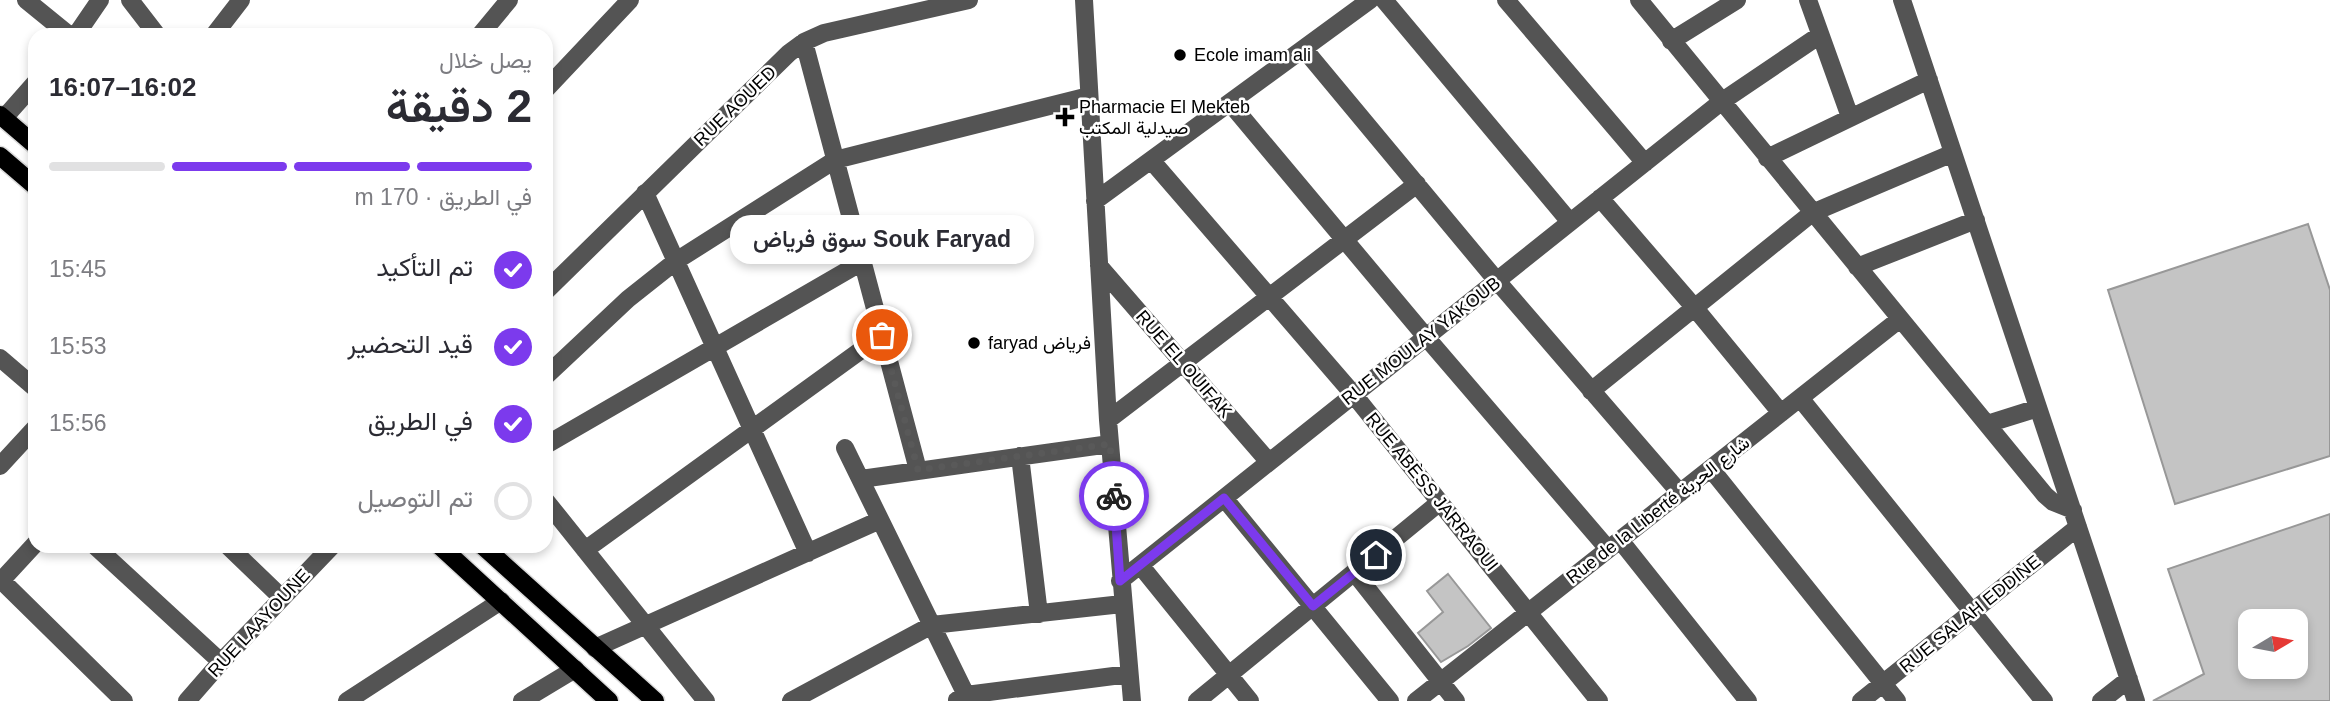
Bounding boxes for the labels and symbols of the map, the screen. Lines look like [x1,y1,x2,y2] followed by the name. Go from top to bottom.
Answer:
[1194,45,1311,65] place label: Ecole imam ali
[1172,47,1188,63] marker: Ecole imam ali
[690,62,780,150] street label: RUE AOUED
[1079,97,1250,138] place label: Pharmacie El Mekteb صيدلية المكتب
[1057,109,1073,125] marker: Pharmacie El Mekteb صيدلية المكتب
[730,216,1034,265] callout: Souk Faryad سوق فرياض
[1338,273,1504,409] street label: RUE MOULAY YAKOUB
[852,305,912,365] pin
[1132,306,1236,422] street label: RUE EL OUIFAK
[988,333,1091,354] place label: faryad فرياض
[966,335,982,351] marker: faryad فرياض
[1362,409,1502,575] street label: RUE ABÈSS JARRAOUI
[1562,432,1755,589] street label: Rue de la Liberté شارع الحرية
[1079,461,1149,531] courier
[1346,525,1406,585] pin
[1896,551,2044,677] street label: RUE SALAH EDDINE
[204,565,314,681] street label: RUE LAAYOUNE
[2238,609,2308,679] north arrow

